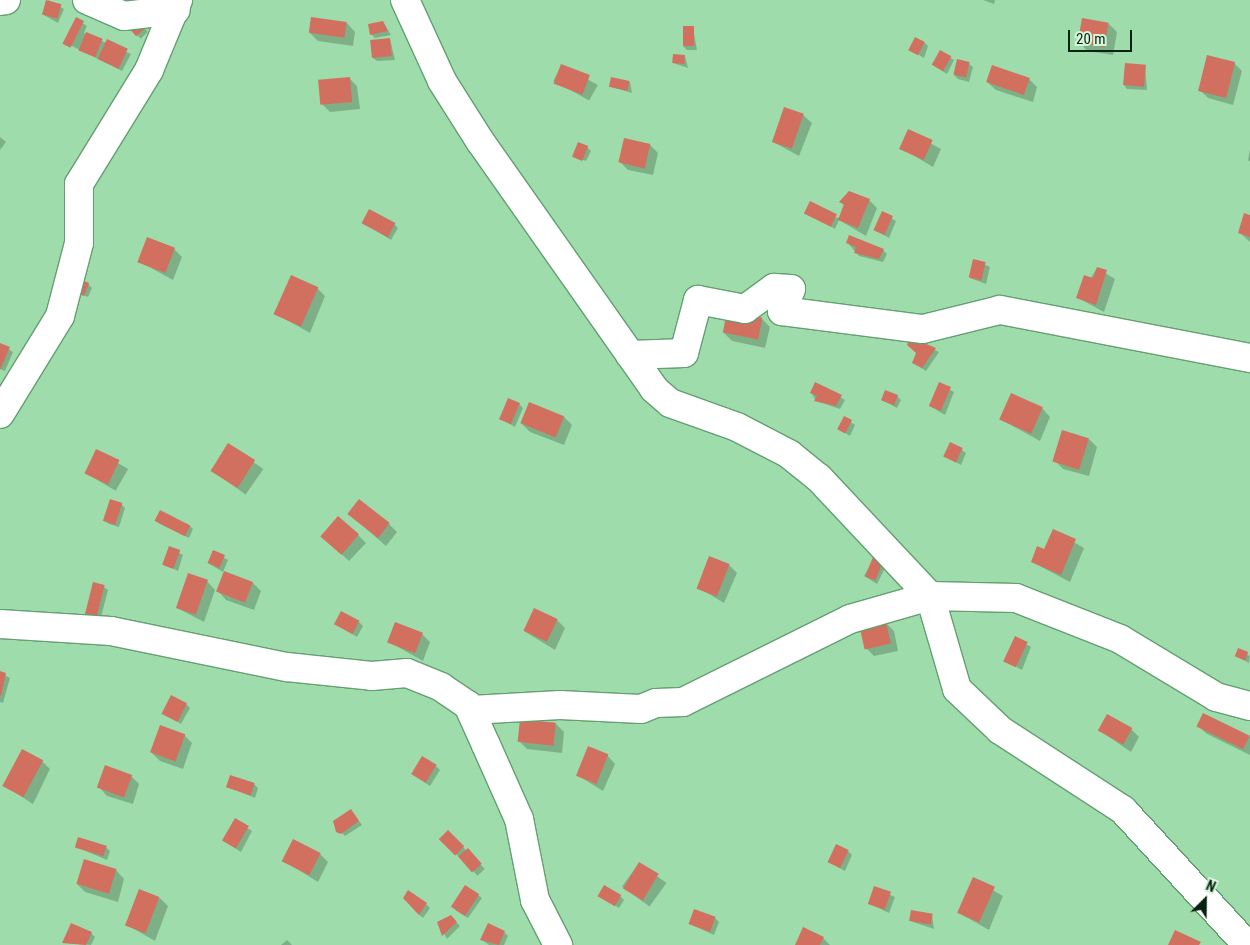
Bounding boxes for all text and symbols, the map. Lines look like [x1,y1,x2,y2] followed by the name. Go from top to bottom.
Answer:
[1070,20,1134,52] scale bar
[1076,30,1106,48] text: 20 m
[1180,875,1230,925] north arrow
[1204,877,1218,895] text: N

